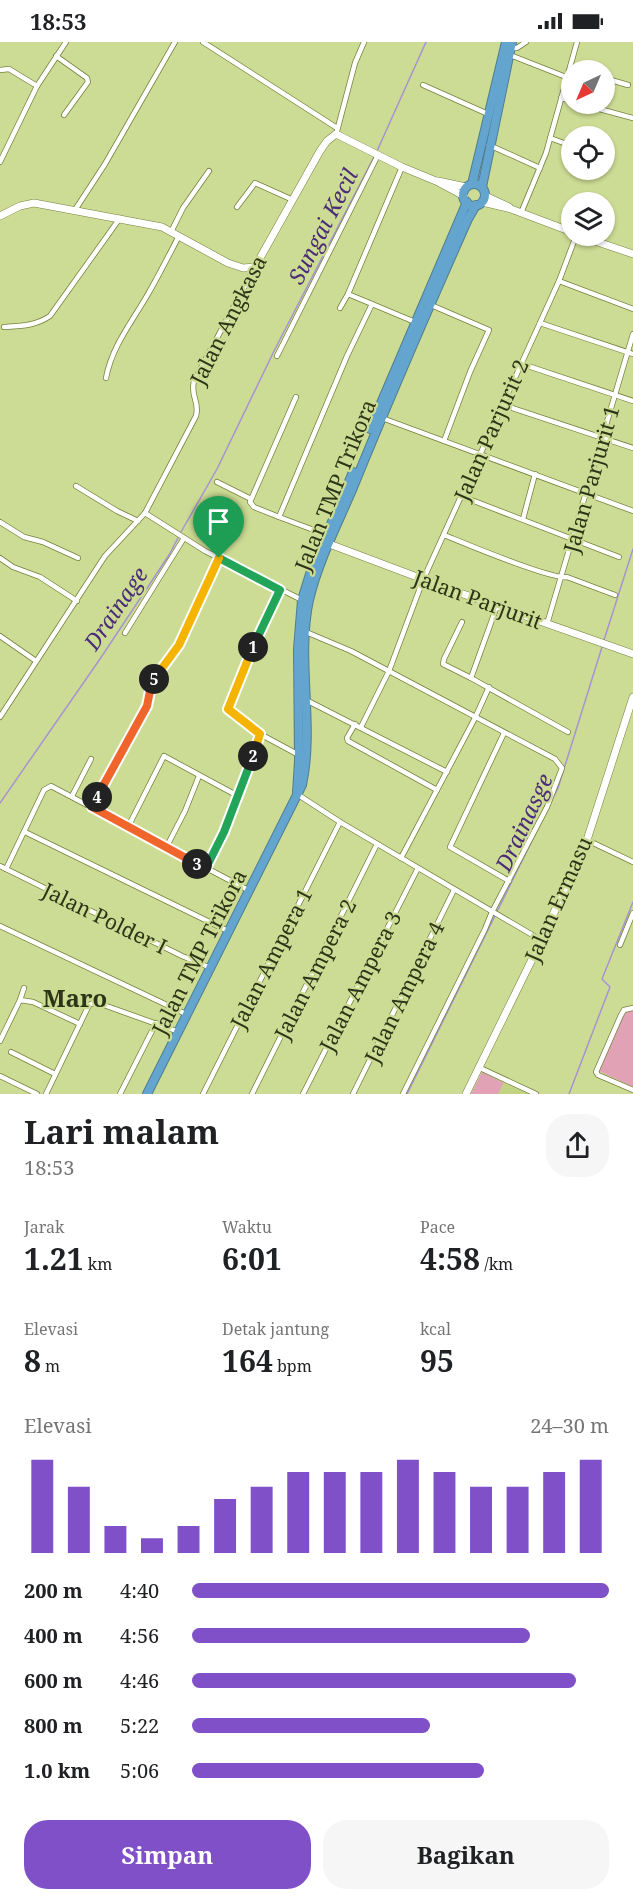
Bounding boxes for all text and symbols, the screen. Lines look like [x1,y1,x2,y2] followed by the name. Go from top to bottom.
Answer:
[30,6,86,36] text: 18:53
[561,60,615,114] north arrow
[561,60,615,246] map controls
[561,126,615,180] button: locate
[280,163,364,289] water label: Sungai Kecil
[561,192,615,246] button: layers
[183,251,273,390] street label: Jalan Angkasa
[447,355,535,506] street label: Jalan Parjurit 2
[288,395,382,576] street label: Jalan TMP Trikora
[556,402,625,557] street label: Jalan Parjurit 1
[193,496,244,558] pin
[202,505,235,538] icon: arrive
[76,560,154,656] water label: Drainage
[409,562,546,635] street label: Jalan Parjurit
[238,632,268,662] pin: 1
[248,636,258,658] text: 1
[139,664,169,694] pin: 5
[149,668,159,690] text: 5
[238,741,268,771] pin: 2
[248,745,258,767] text: 2
[487,768,559,877] water label: Drainasge
[82,782,112,812] pin: 4
[92,786,102,808] text: 4
[518,832,598,967] street label: Jalan Ermasu
[182,849,212,879] pin: 3
[192,853,202,875] text: 3
[145,864,253,1040] street label: Jalan TMP Trikora
[37,875,172,960] street label: Jalan Polder I
[223,883,318,1034] street label: Jalan Ampera 1
[267,894,362,1045] street label: Jalan Ampera 2
[312,906,407,1057] street label: Jalan Ampera 3
[357,916,450,1068] street label: Jalan Ampera 4
[43,981,107,1014] district label: Maro
[24,1109,219,1154] text: Lari malam
[546,1114,609,1177] button: share
[24,1154,74,1181] text: 18:53
[24,1216,64,1238] text: Jarak
[222,1216,272,1238] text: Waktu
[420,1216,455,1238] text: Pace
[24,1238,84,1279] text: 1.21
[222,1238,282,1279] text: 6:01
[420,1238,480,1279] text: 4:58
[84,1253,112,1275] text: km
[480,1253,513,1275] text: /km
[24,1318,78,1340] text: Elevasi
[222,1318,329,1340] text: Detak jantung
[420,1318,451,1340] text: kcal
[24,1340,41,1381] text: 8
[222,1340,273,1381] text: 164
[420,1340,454,1381] text: 95
[41,1355,60,1377] text: m
[273,1355,312,1377] text: bpm
[24,1412,92,1439] text: Elevasi
[530,1412,609,1439] text: 24–30 m
[24,1577,83,1604] text: 200 m
[120,1577,159,1604] text: 4:40
[24,1622,83,1649] text: 400 m
[120,1622,159,1649] text: 4:56
[24,1667,83,1694] text: 600 m
[120,1667,159,1694] text: 4:46
[24,1712,83,1739] text: 800 m
[120,1712,159,1739] text: 5:22
[24,1757,90,1784] text: 1.0 km
[120,1757,159,1784] text: 5:06
[24,1820,311,1889] button: Simpan
[323,1820,609,1889] button: Bagikan

